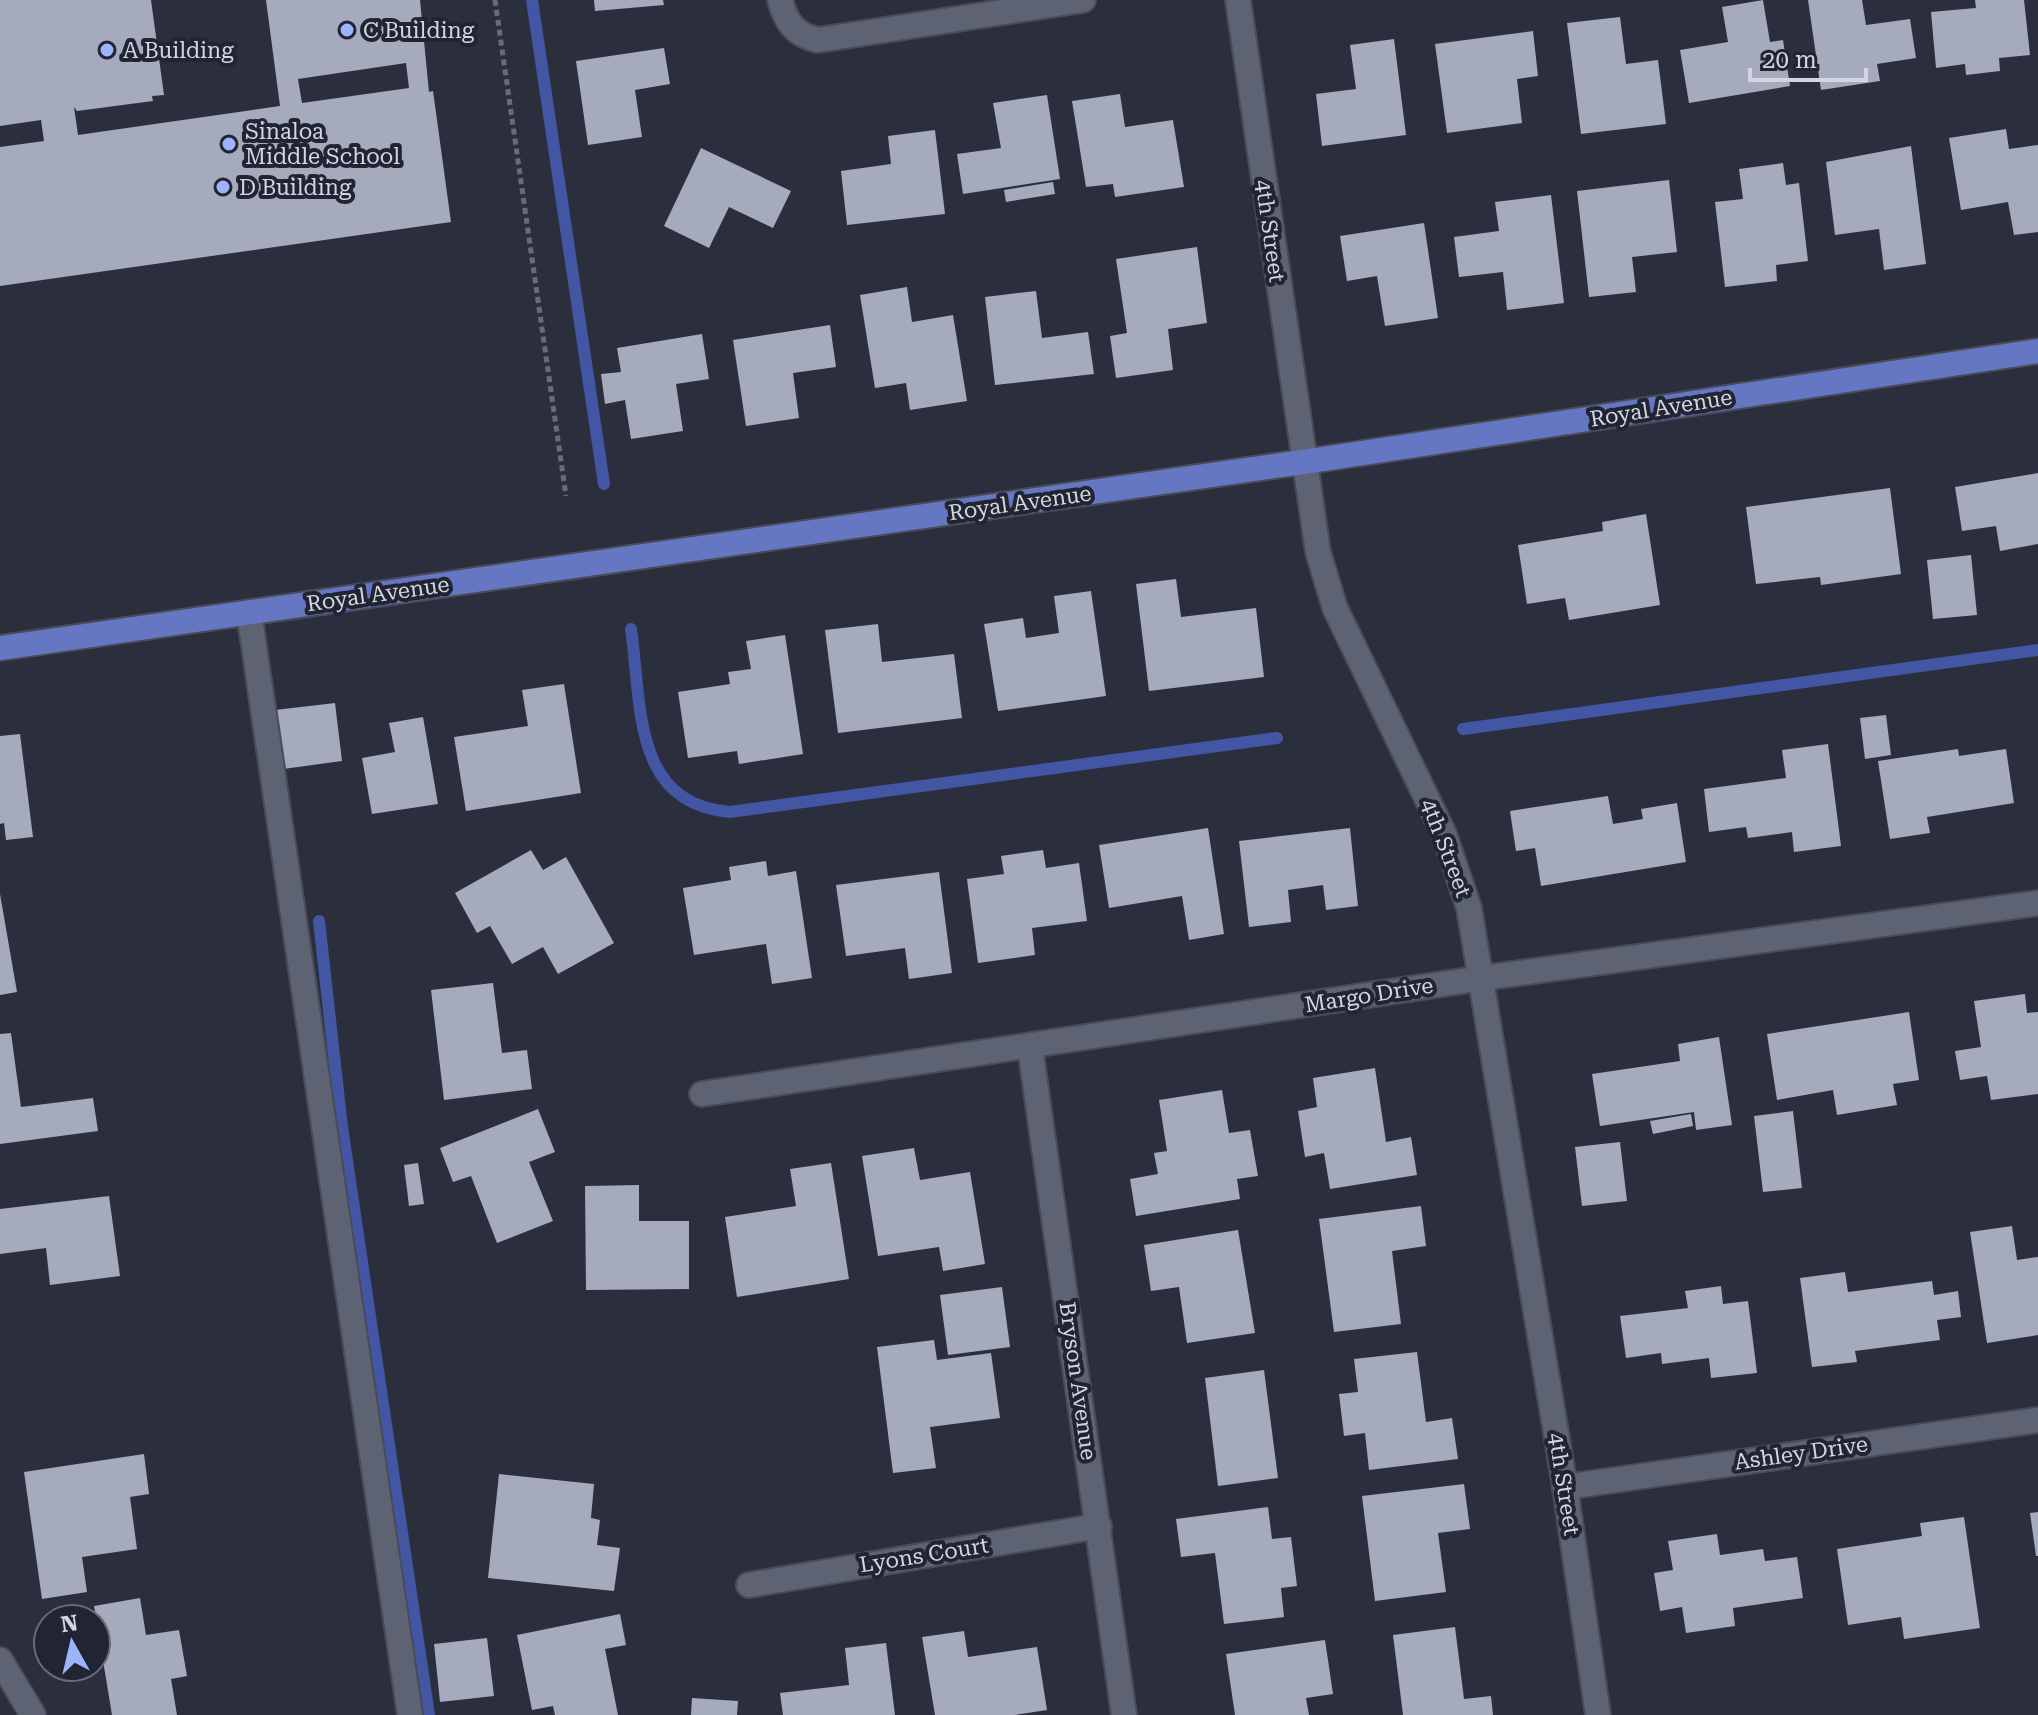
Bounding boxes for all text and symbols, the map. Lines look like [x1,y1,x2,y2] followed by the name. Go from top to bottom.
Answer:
[363,18,475,43] place label: C Building
[338,21,356,39] marker: C Building
[1750,32,1866,82] scale bar
[123,38,234,63] place label: A Building
[98,41,116,59] marker: A Building
[1762,46,1817,74] text: 20 m
[245,119,400,169] place label: Sinaloa Middle School
[220,135,238,153] marker: Sinaloa Middle School
[239,175,352,200] place label: D Building
[214,178,232,196] marker: D Building
[1250,178,1290,284] street label: 4th Street
[1588,384,1734,432] street label: Royal Avenue
[947,481,1093,525] street label: Royal Avenue
[305,572,451,616] street label: Royal Avenue
[1416,795,1476,901] street label: 4th Street
[1303,972,1435,1018] street label: Margo Drive
[1055,1300,1101,1462] street label: Bryson Avenue
[1544,1431,1584,1537] street label: 4th Street
[1733,1431,1869,1475] street label: Ashley Drive
[858,1532,990,1578] street label: Lyons Court
[32,1603,112,1683] north arrow
[59,1610,79,1637] text: N

